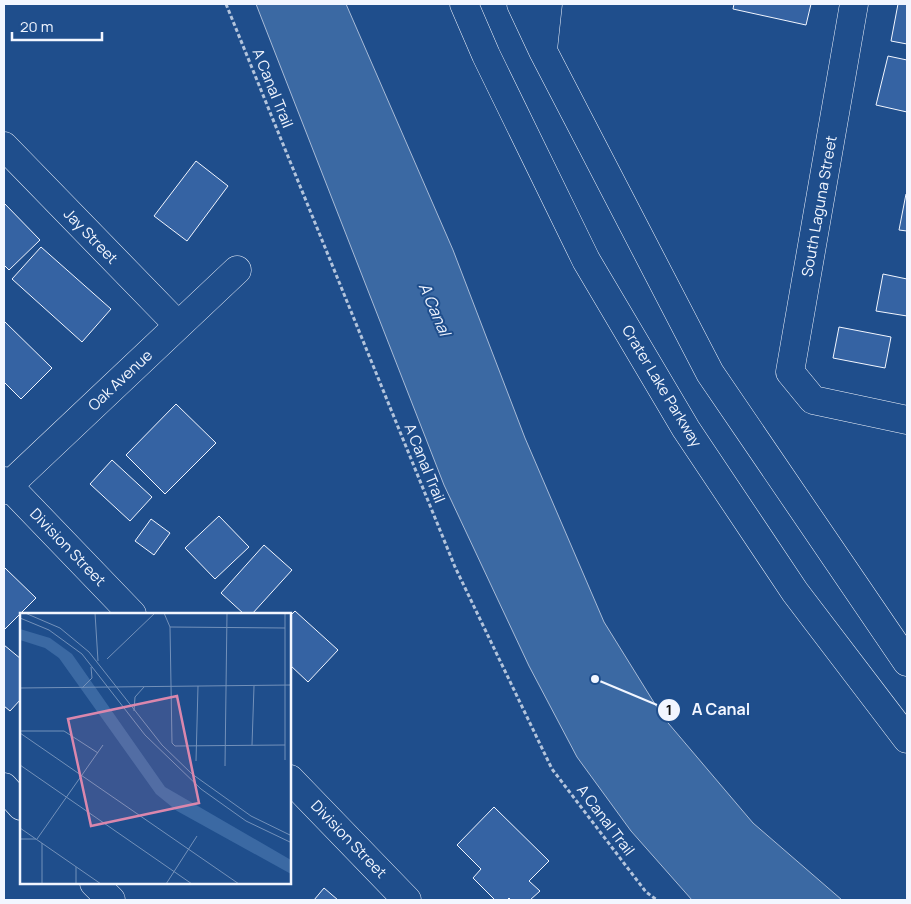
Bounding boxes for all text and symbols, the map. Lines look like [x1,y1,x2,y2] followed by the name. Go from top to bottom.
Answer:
[12,10,102,42] scale bar
[20,16,53,37] text: 20 m
[248,45,298,131] street label: A Canal Trail
[796,134,842,278] street label: South Laguna Street
[59,204,123,268] street label: Jay Street
[414,279,457,341] water label: A Canal
[617,321,707,451] street label: Crater Lake Parkway
[83,345,157,415] street label: Oak Avenue
[400,420,450,506] street label: A Canal Trail
[25,503,111,591] street label: Division Street
[20,613,291,884] inset map
[657,694,760,725] callout: A Canal
[692,698,750,720] text: A Canal
[666,699,672,720] text: 1
[572,780,640,860] street label: A Canal Trail
[306,795,392,883] street label: Division Street

